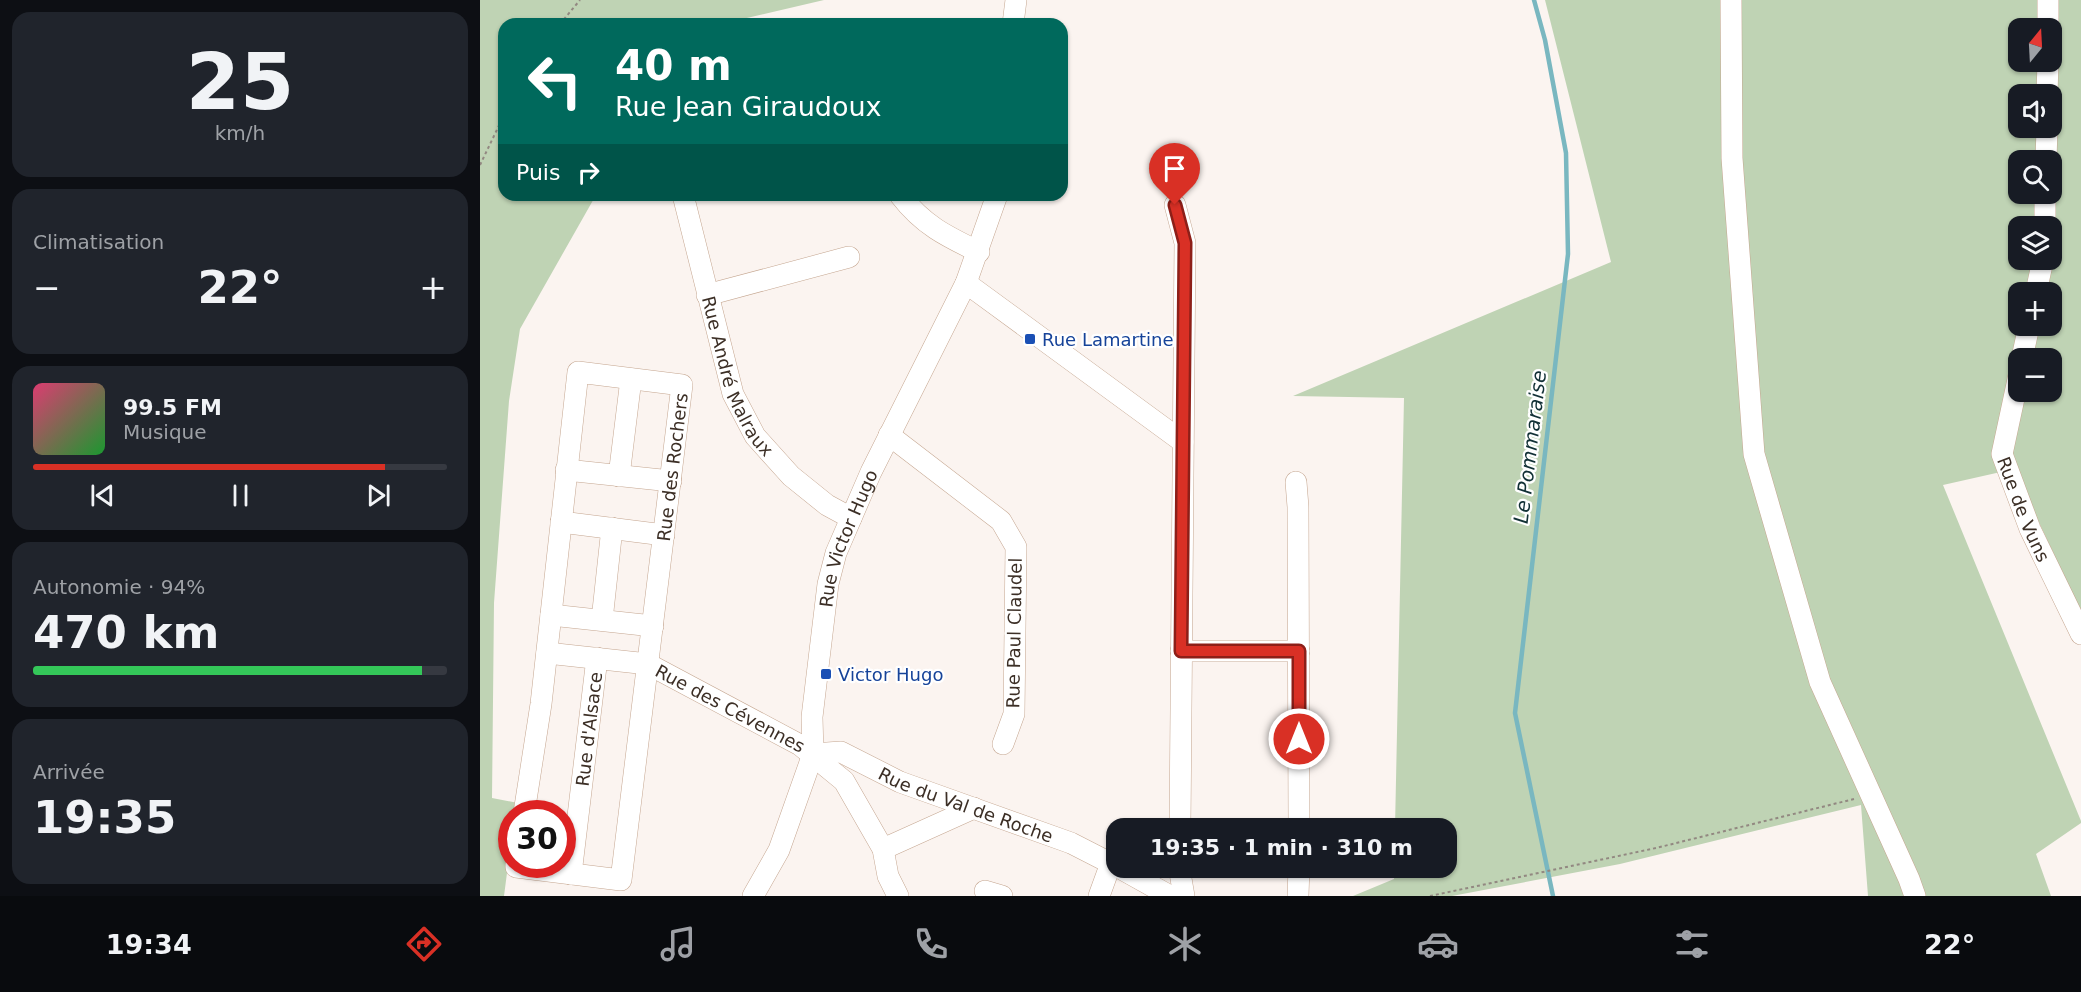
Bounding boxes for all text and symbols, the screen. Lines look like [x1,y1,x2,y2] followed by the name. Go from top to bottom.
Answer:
[2008,18,2062,72] north arrow
[2008,18,2062,402] map controls
[186,37,294,127] text: 25
[615,41,732,90] text: 40 m
[516,42,594,120] icon: left
[2008,84,2062,138] button: sound
[615,91,882,122] text: Rue Jean Giraudoux
[215,121,265,145] text: km/h
[1149,143,1200,205] pin
[2008,150,2062,204] button: search
[1158,152,1191,185] icon: arrive
[572,156,605,189] icon: right
[516,160,560,185] text: Puis
[2008,216,2062,270] button: layers
[33,230,164,254] text: Climatisation
[197,261,283,314] text: 22°
[33,268,61,307] text: −
[419,268,447,307] text: +
[2008,282,2062,336] button: +
[698,294,778,460] street label: Rue André Malraux
[1042,329,1173,350] place label: Rue Lamartine
[1023,332,1037,346] marker: Rue Lamartine
[2008,348,2062,402] button: −
[1509,369,1551,525] water label: Le Pommaraise
[652,391,691,542] street label: Rue des Rochers
[123,395,222,420] text: 99.5 FM
[123,420,207,444] text: Musique
[1993,454,2055,565] street label: Rue de Vuns
[815,466,881,608] street label: Rue Victor Hugo
[86,479,119,512] icon: previous
[224,479,257,512] icon: pause
[362,479,395,512] icon: next
[1002,558,1026,708] street label: Rue Paul Claudel
[33,575,205,599] text: Autonomie · 94%
[33,606,219,659] text: 470 km
[652,660,809,756] street label: Rue des Cévennes
[838,664,943,685] place label: Victor Hugo
[819,667,833,681] marker: Victor Hugo
[571,671,606,787] street label: Rue d'Alsace
[1267,707,1331,771] position arrow
[33,760,105,784] text: Arrivée
[875,762,1056,846] street label: Rue du Val de Roche
[33,791,176,844] text: 19:35
[498,800,576,878] speed limit sign: 30
[1150,835,1413,860] text: 19:35 · 1 min · 310 m
[403,923,445,965] icon: directions
[657,923,699,965] icon: music
[910,923,952,965] icon: phone
[1164,923,1206,965] icon: climate
[1417,923,1459,965] icon: car
[1671,923,1713,965] icon: filters
[106,929,192,960] text: 19:34
[1924,929,1975,960] text: 22°

